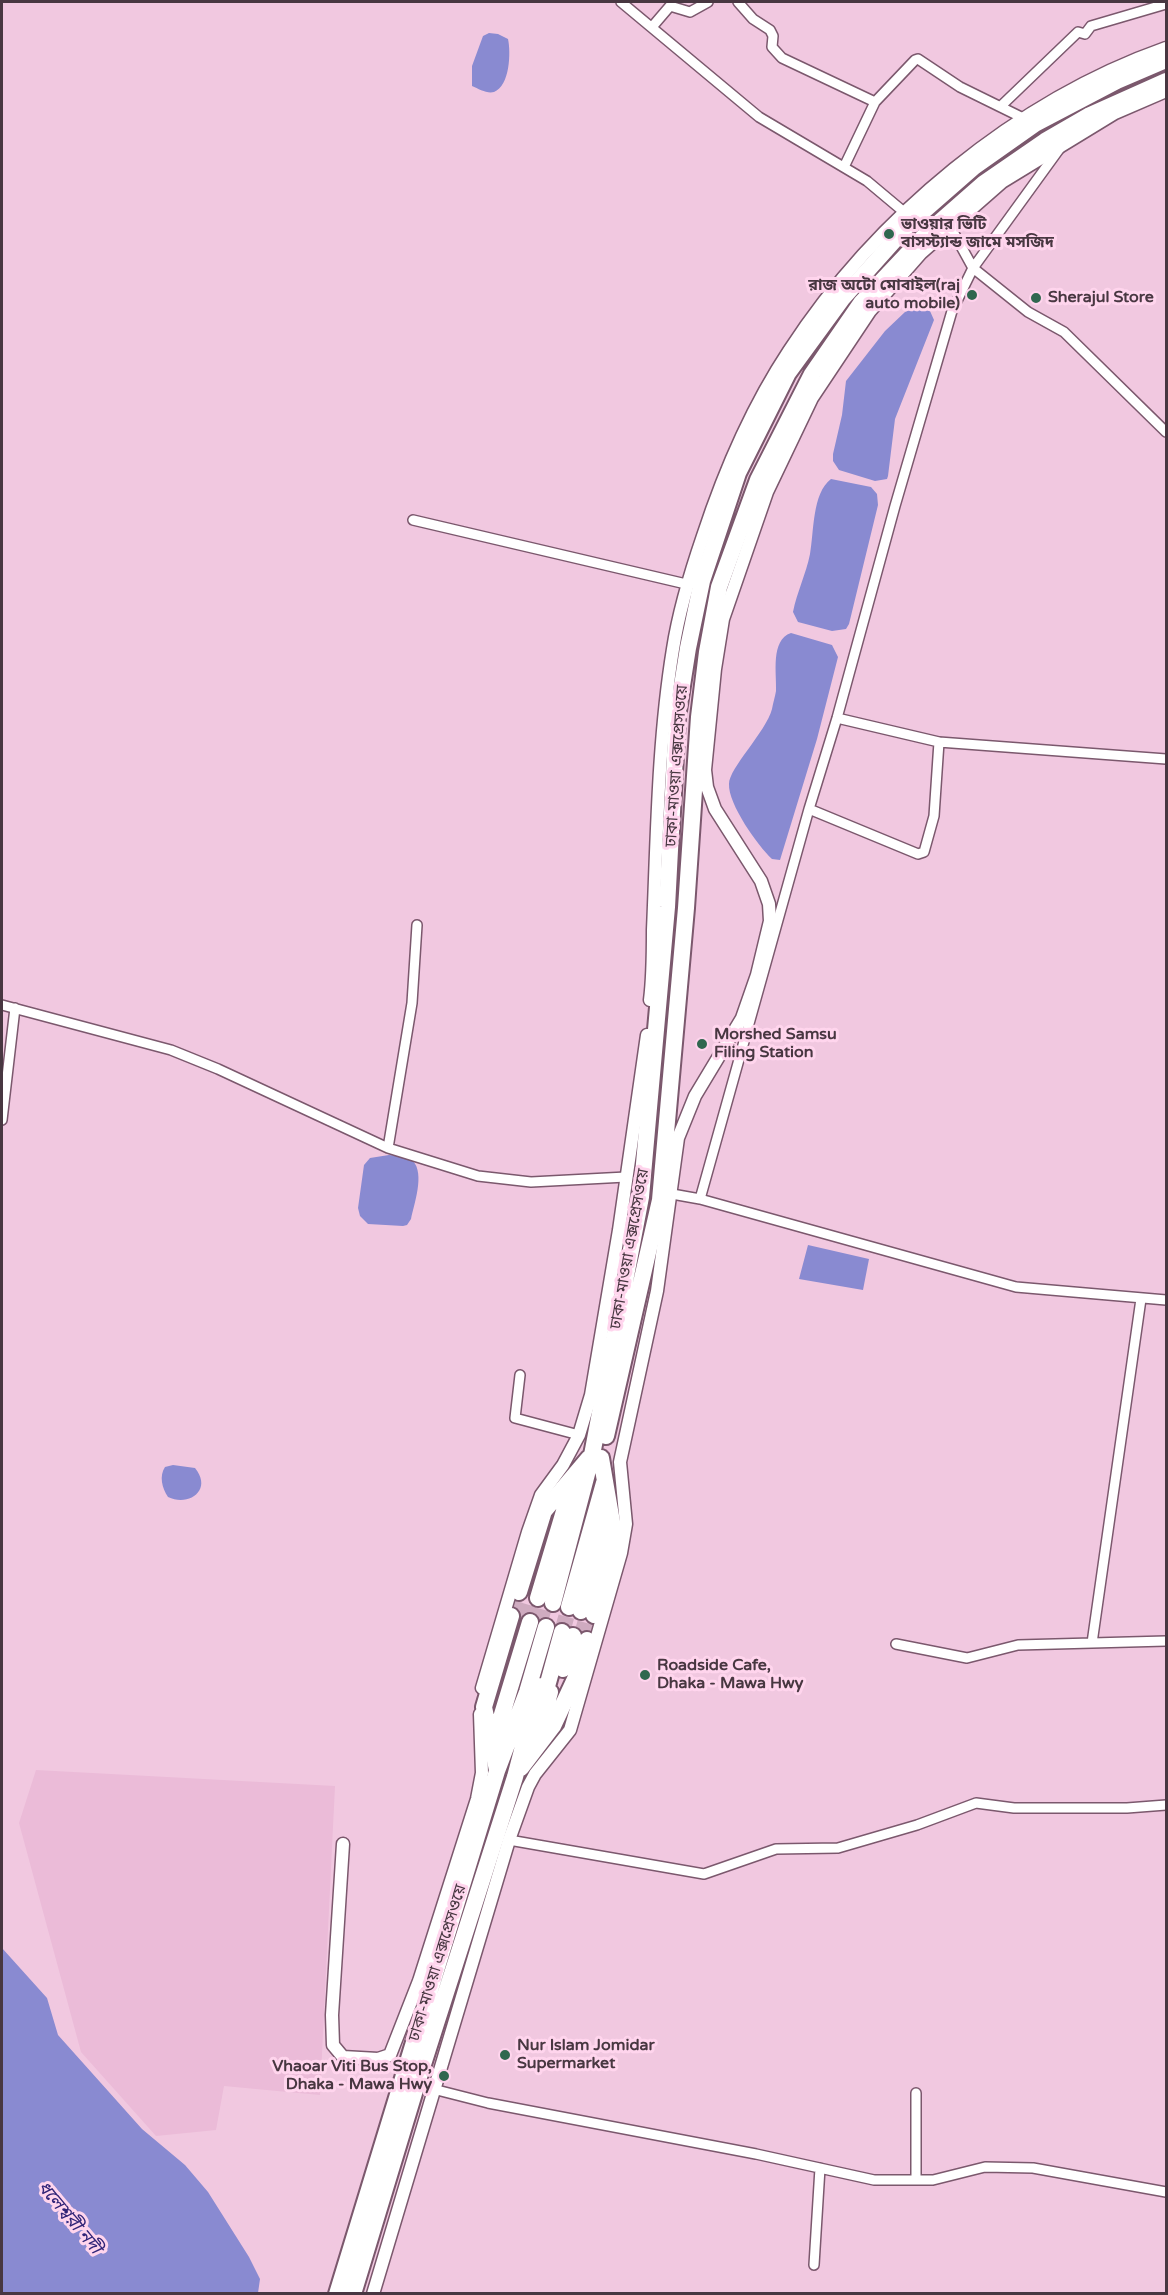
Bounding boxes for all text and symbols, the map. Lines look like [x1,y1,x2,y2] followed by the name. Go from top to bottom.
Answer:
[901,215,1054,253] place label: ভাওয়ার ভিটি বাসস্ট্যান্ড জামে মসজিদ
[882,227,896,241] marker: ভাওয়ার ভিটি বাসস্ট্যান্ড জামে মসজিদ
[808,276,960,314] place label: রাজ অটো মোবাইল(raj auto mobile)
[965,288,979,302] marker: রাজ অটো মোবাইল(raj auto mobile)
[1048,288,1154,308] place label: Sherajul Store
[1029,291,1043,305] marker: Sherajul Store
[662,684,692,848] street label: ঢাকা-মাওয়া এক্সপ্রেসওয়ে
[714,1025,837,1063] place label: Morshed Samsu Filing Station
[695,1037,709,1051] marker: Morshed Samsu Filing Station
[606,1167,654,1331] street label: ঢাকা-মাওয়া এক্সপ্রেসওয়ে
[657,1656,803,1694] place label: Roadside Cafe, Dhaka - Mawa Hwy
[638,1668,652,1682] marker: Roadside Cafe, Dhaka - Mawa Hwy
[405,1882,471,2044] street label: ঢাকা-মাওয়া এক্সপ্রেসওয়ে
[517,2036,655,2074] place label: Nur Islam Jomidar Supermarket
[498,2048,512,2062] marker: Nur Islam Jomidar Supermarket
[272,2057,432,2095] place label: Vhaoar Viti Bus Stop, Dhaka - Mawa Hwy
[437,2069,451,2083] marker: Vhaoar Viti Bus Stop, Dhaka - Mawa Hwy
[32,2177,106,2259] water label: ধলেশ্বরী নদী

